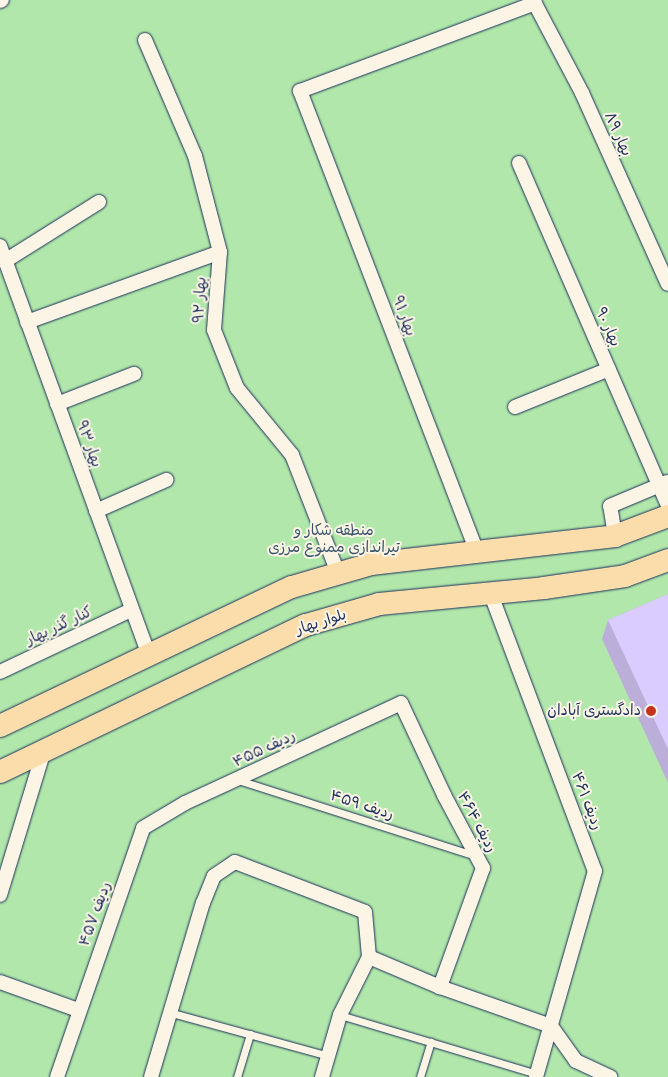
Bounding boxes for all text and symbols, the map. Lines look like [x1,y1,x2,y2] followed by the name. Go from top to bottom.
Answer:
[600,109,636,159] street label: بهار ۸۹
[190,276,210,324] street label: بهار ۹۲
[388,293,420,339] street label: بهار ۹۱
[591,305,625,349] street label: بهار ۹۰
[72,418,106,470] street label: بهار ۹۳
[268,521,400,556] park label: منطقه شکار و تیراندازی ممنوع مرزی
[23,603,95,649] street label: کنار گذر بهار
[293,605,349,639] street label: بلوار بهار
[547,702,641,720] place label: دادگستری آبادان
[645,705,657,717] marker: دادگستری آبادان
[230,727,298,771] street label: ردیف ۴۵۵
[568,769,606,833] street label: ردیف ۴۶۱
[328,786,396,824] street label: ردیف ۴۵۹
[453,788,501,856] street label: ردیف ۴۶۴
[75,879,115,949] street label: ردیف ۴۵۷

